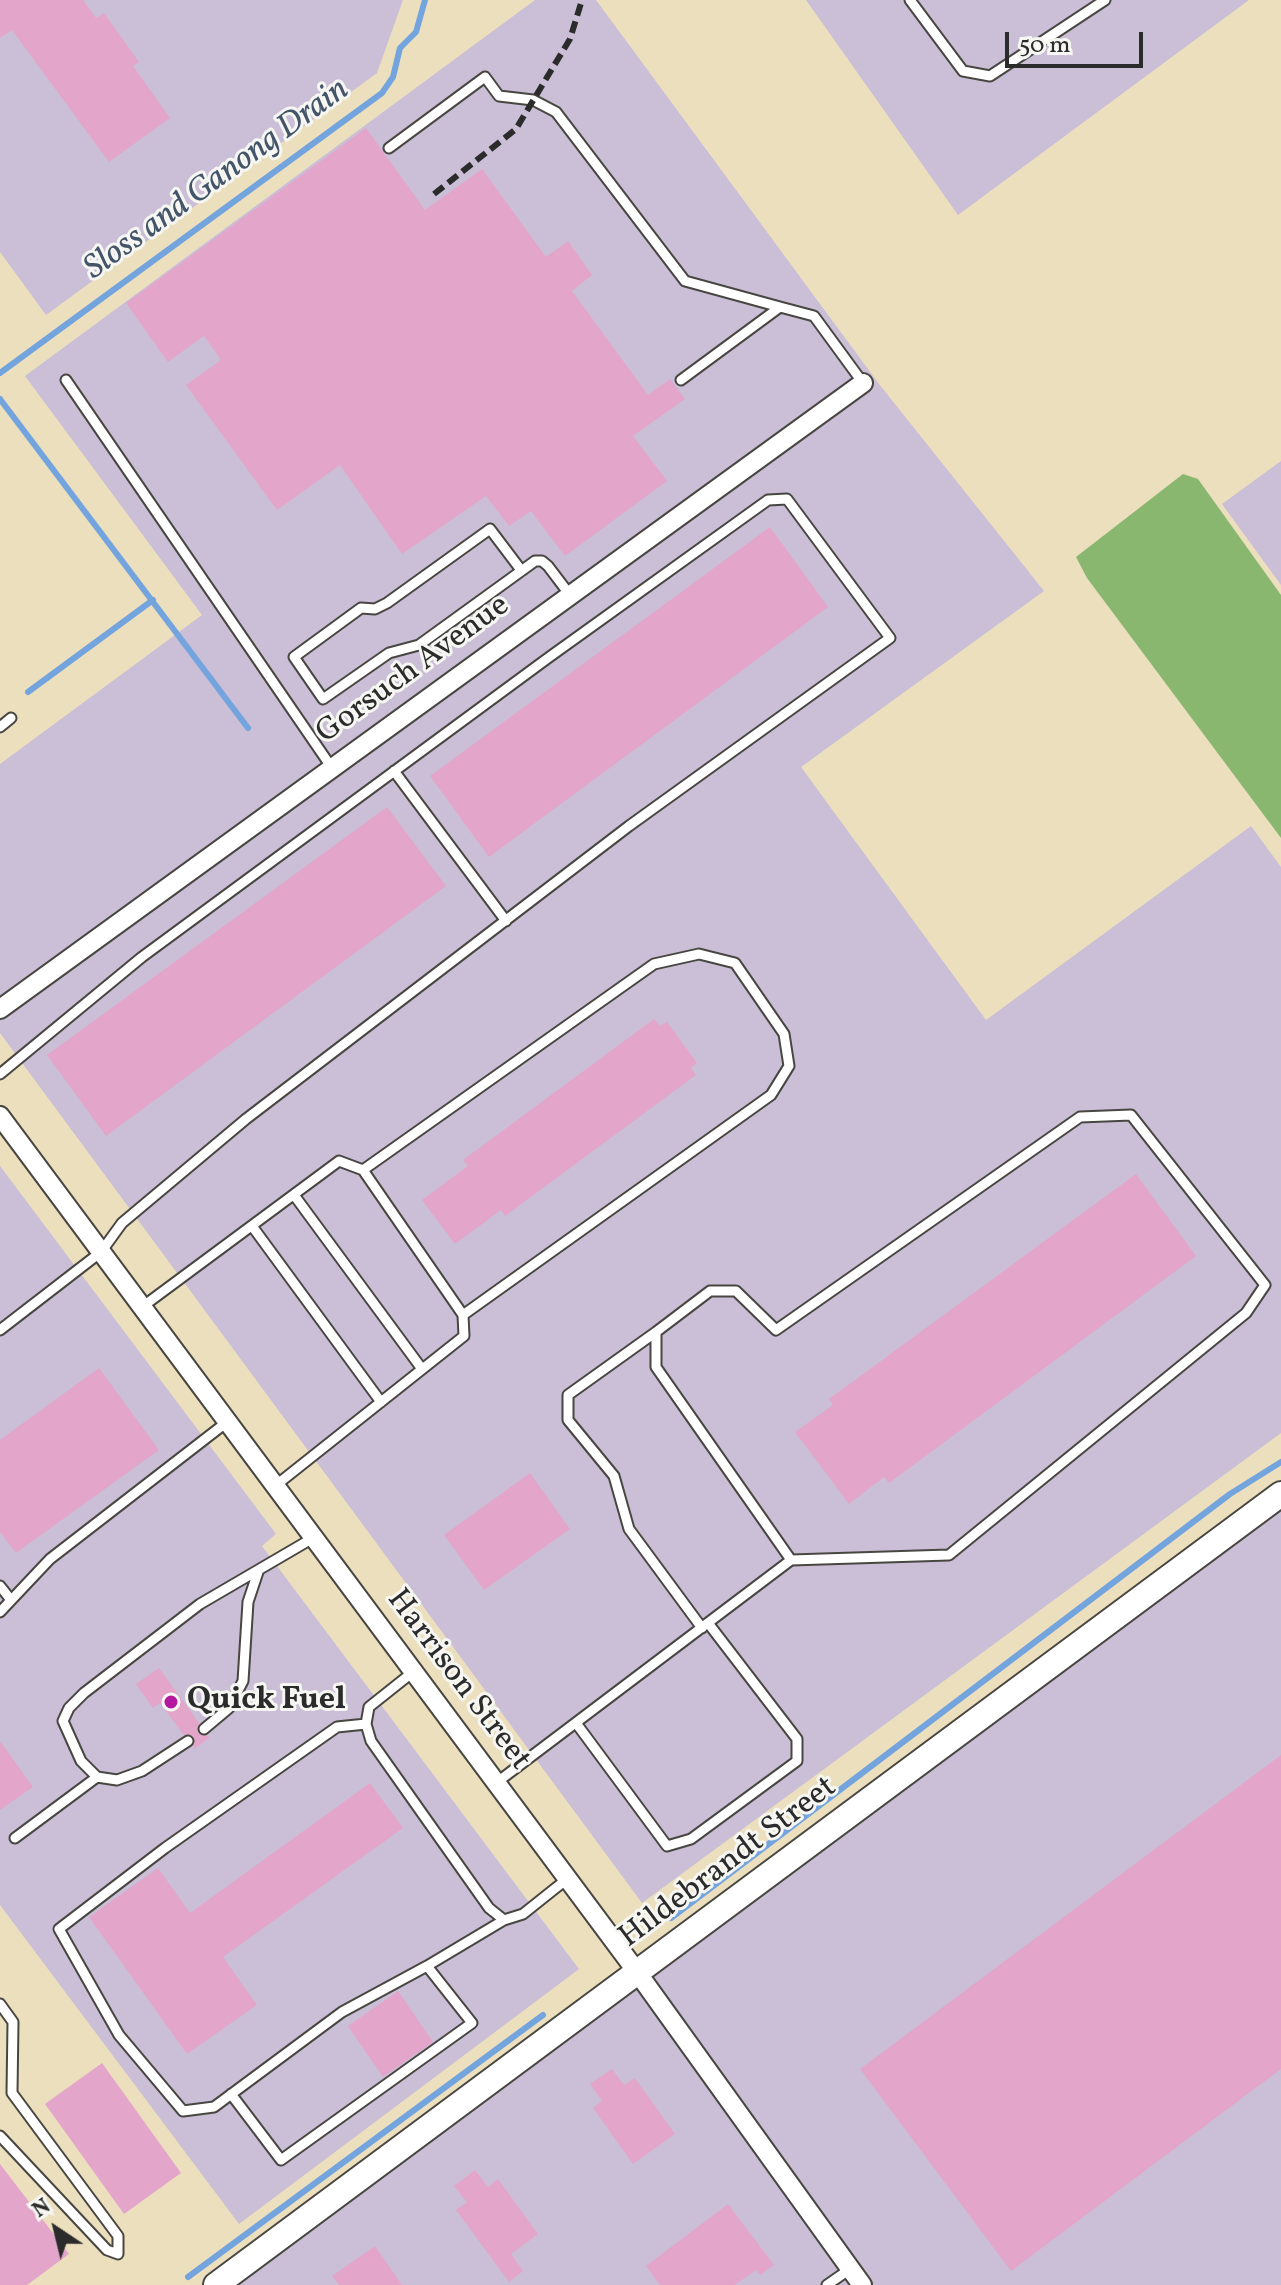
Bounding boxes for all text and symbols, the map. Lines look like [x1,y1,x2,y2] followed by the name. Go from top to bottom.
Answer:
[1009,16,1147,66] scale bar
[1019,29,1071,63] text: 50 m
[78,71,358,291] water label: Sloss and Ganong Drain
[310,588,518,754] street label: Gorsuch Avenue
[376,1583,538,1779] street label: Harrison Street
[187,1683,346,1721] place label: Quick Fuel
[162,1693,180,1711] marker: Quick Fuel
[613,1770,845,1958] street label: Hildebrandt Street
[16,2189,96,2269] north arrow
[27,2192,57,2226] text: N

